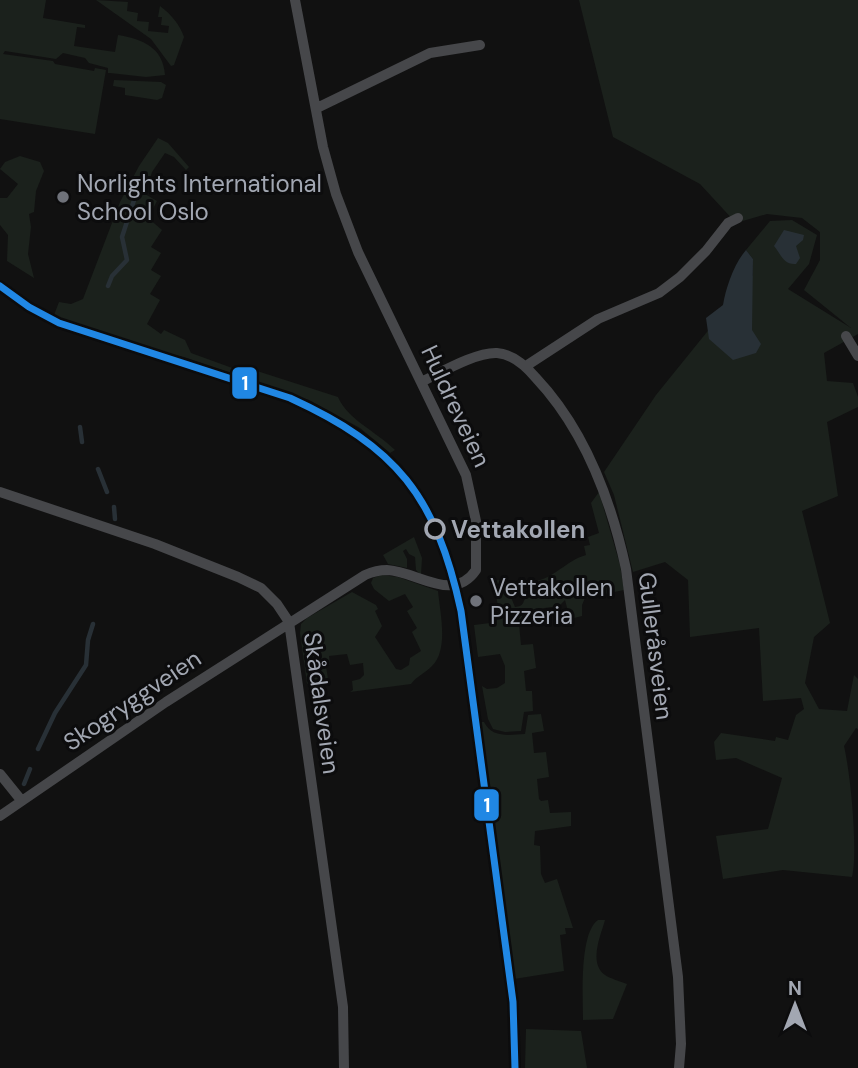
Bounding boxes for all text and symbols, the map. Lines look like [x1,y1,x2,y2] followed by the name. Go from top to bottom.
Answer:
[77,168,322,227] place label: Norlights International School Oslo
[55,189,71,205] marker: Norlights International School Oslo
[414,340,498,472] street label: Huldreveien
[231,366,258,400] line badge: 1
[242,371,248,396] text: 1
[451,514,585,545] place label: Vettakollen
[425,519,445,539] marker: Vettakollen
[632,570,680,722] street label: Gulleråsveien
[490,572,613,631] place label: Vettakollen Pizzeria
[468,593,484,609] marker: Vettakollen Pizzeria
[297,630,347,776] street label: Skådalsveien
[57,643,207,757] street label: Skogryggveien
[473,788,500,822] line badge: 1
[484,793,490,818] text: 1
[760,970,830,1040] north arrow
[788,976,802,1001] text: N

